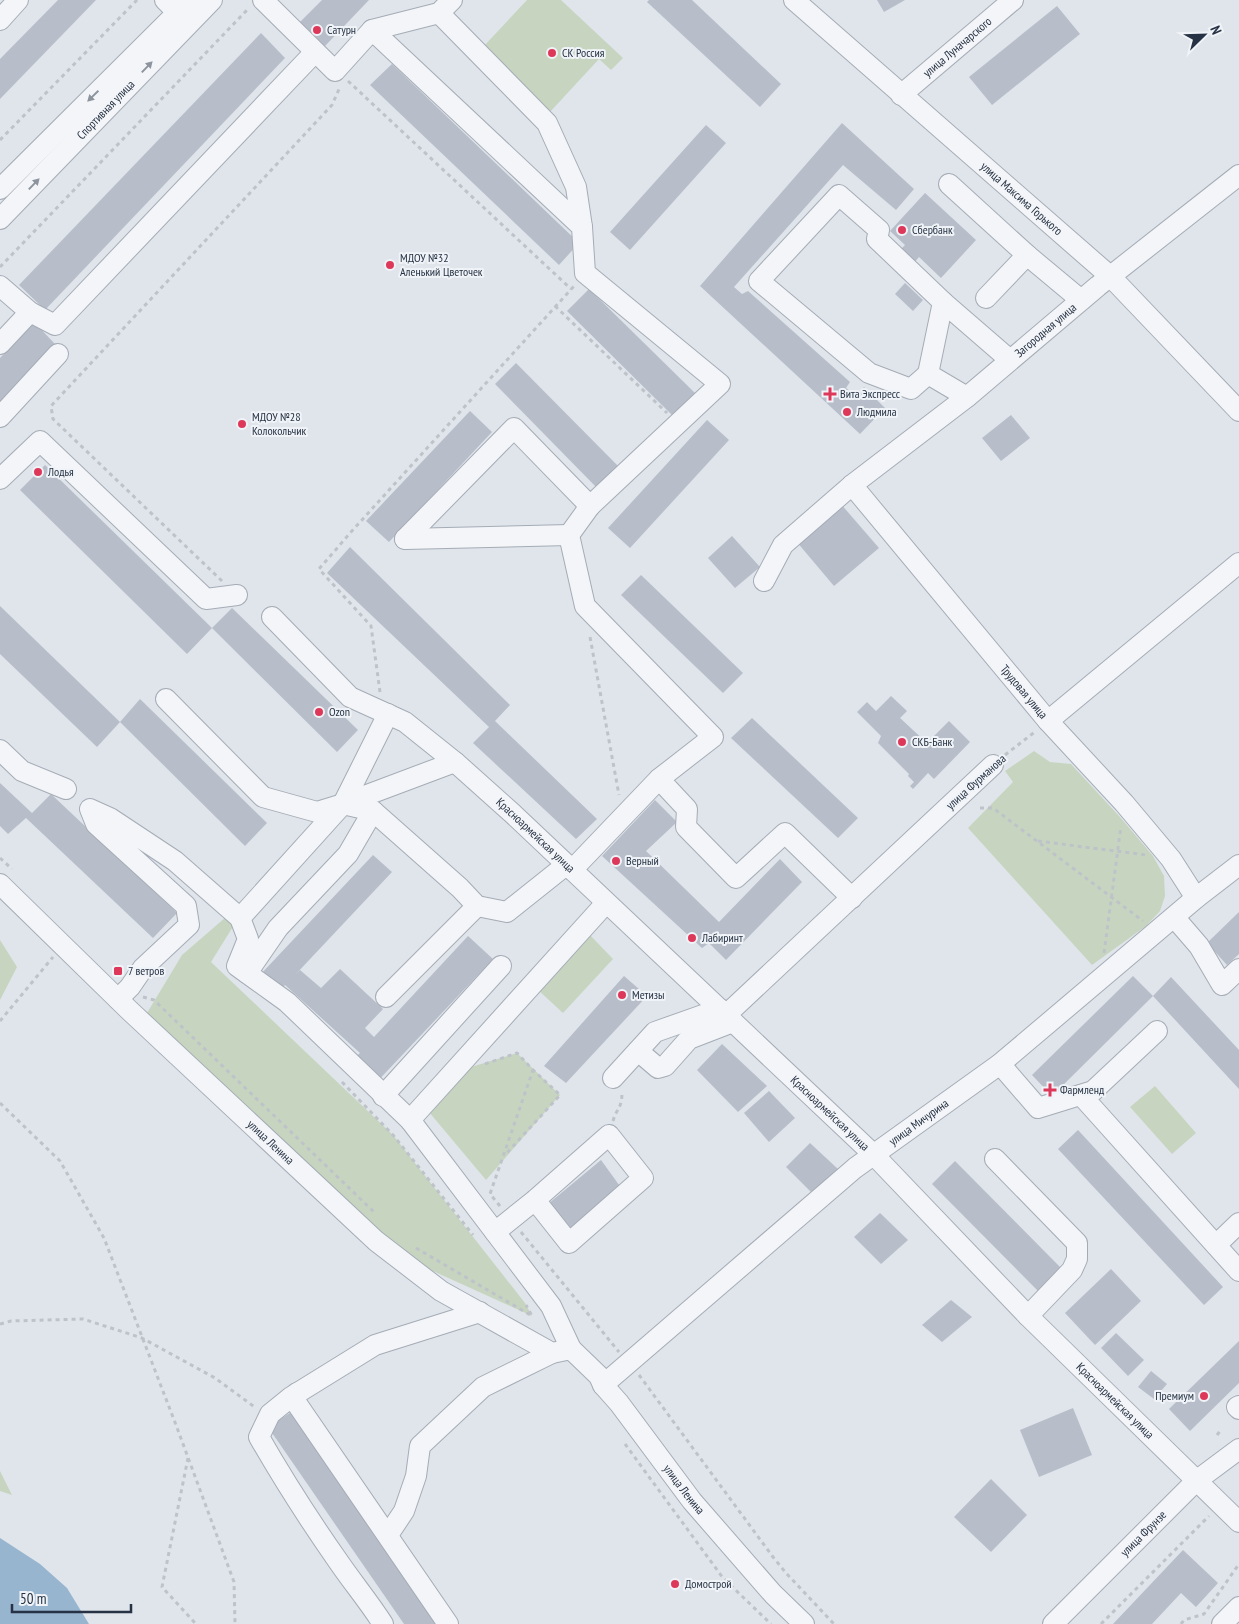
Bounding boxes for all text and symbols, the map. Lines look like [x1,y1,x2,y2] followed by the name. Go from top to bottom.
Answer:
[1179,10,1229,60] north arrow
[920,13,994,80] street label: улица Луначарского
[327,22,356,37] place label: Сатурн
[1206,23,1226,37] text: N
[311,24,323,36] marker: Сатурн
[562,45,605,60] place label: СК Россия
[546,47,558,59] marker: СК Россия
[141,62,153,74] one-way arrow
[73,77,138,142] street label: Спортивная улица
[87,90,99,102] one-way arrow
[978,158,1066,238] street label: улица Максима Горького
[28,179,40,191] one-way arrow
[912,222,953,237] place label: Сбербанк
[896,224,908,236] marker: Сбербанк
[400,250,483,279] place label: МДОУ №32 Аленький Цветочек
[384,259,396,271] marker: МДОУ №32 Аленький Цветочек
[1011,300,1079,360] street label: Загородная улица
[840,386,901,401] place label: Вита Экспресс
[824,388,836,400] marker: Вита Экспресс
[856,404,897,419] place label: Людмила
[841,406,853,418] marker: Людмила
[252,409,306,438] place label: МДОУ №28 Колокольчик
[236,418,248,430] marker: МДОУ №28 Колокольчик
[47,464,74,479] place label: Лодья
[32,466,44,478] marker: Лодья
[997,662,1051,722] street label: Трудовая улица
[329,704,350,719] place label: Ozon
[313,706,325,718] marker: Ozon
[912,734,953,749] place label: СКБ-Банк
[896,736,908,748] marker: СКБ-Банк
[943,751,1009,812] street label: улица Фурманова
[493,794,578,876] street label: Красноармейская улица
[626,853,659,868] place label: Верный
[610,855,622,867] marker: Верный
[701,930,743,945] place label: Лабиринт
[686,932,698,944] marker: Лабиринт
[128,963,164,978] place label: 7 ветров
[112,965,124,977] marker: 7 ветров
[632,987,664,1002] place label: Метизы
[616,989,628,1001] marker: Метизы
[788,1072,873,1154] street label: Красноармейская улица
[1060,1082,1105,1097] place label: Фармленд
[1044,1084,1056,1096] marker: Фармленд
[886,1095,951,1148] street label: улица Мичурина
[244,1116,298,1168] street label: улица Ленина
[1073,1359,1157,1442] street label: Красноармейская улица
[1155,1388,1194,1403] place label: Премиум
[1198,1390,1210,1402] marker: Премиум
[660,1461,708,1517] street label: улица Ленина
[1117,1507,1169,1559] street label: улица Фрунзе
[685,1576,732,1591] place label: Домострой
[669,1578,681,1590] marker: Домострой
[12,1582,131,1614] scale bar
[20,1589,46,1608] text: 50 m

